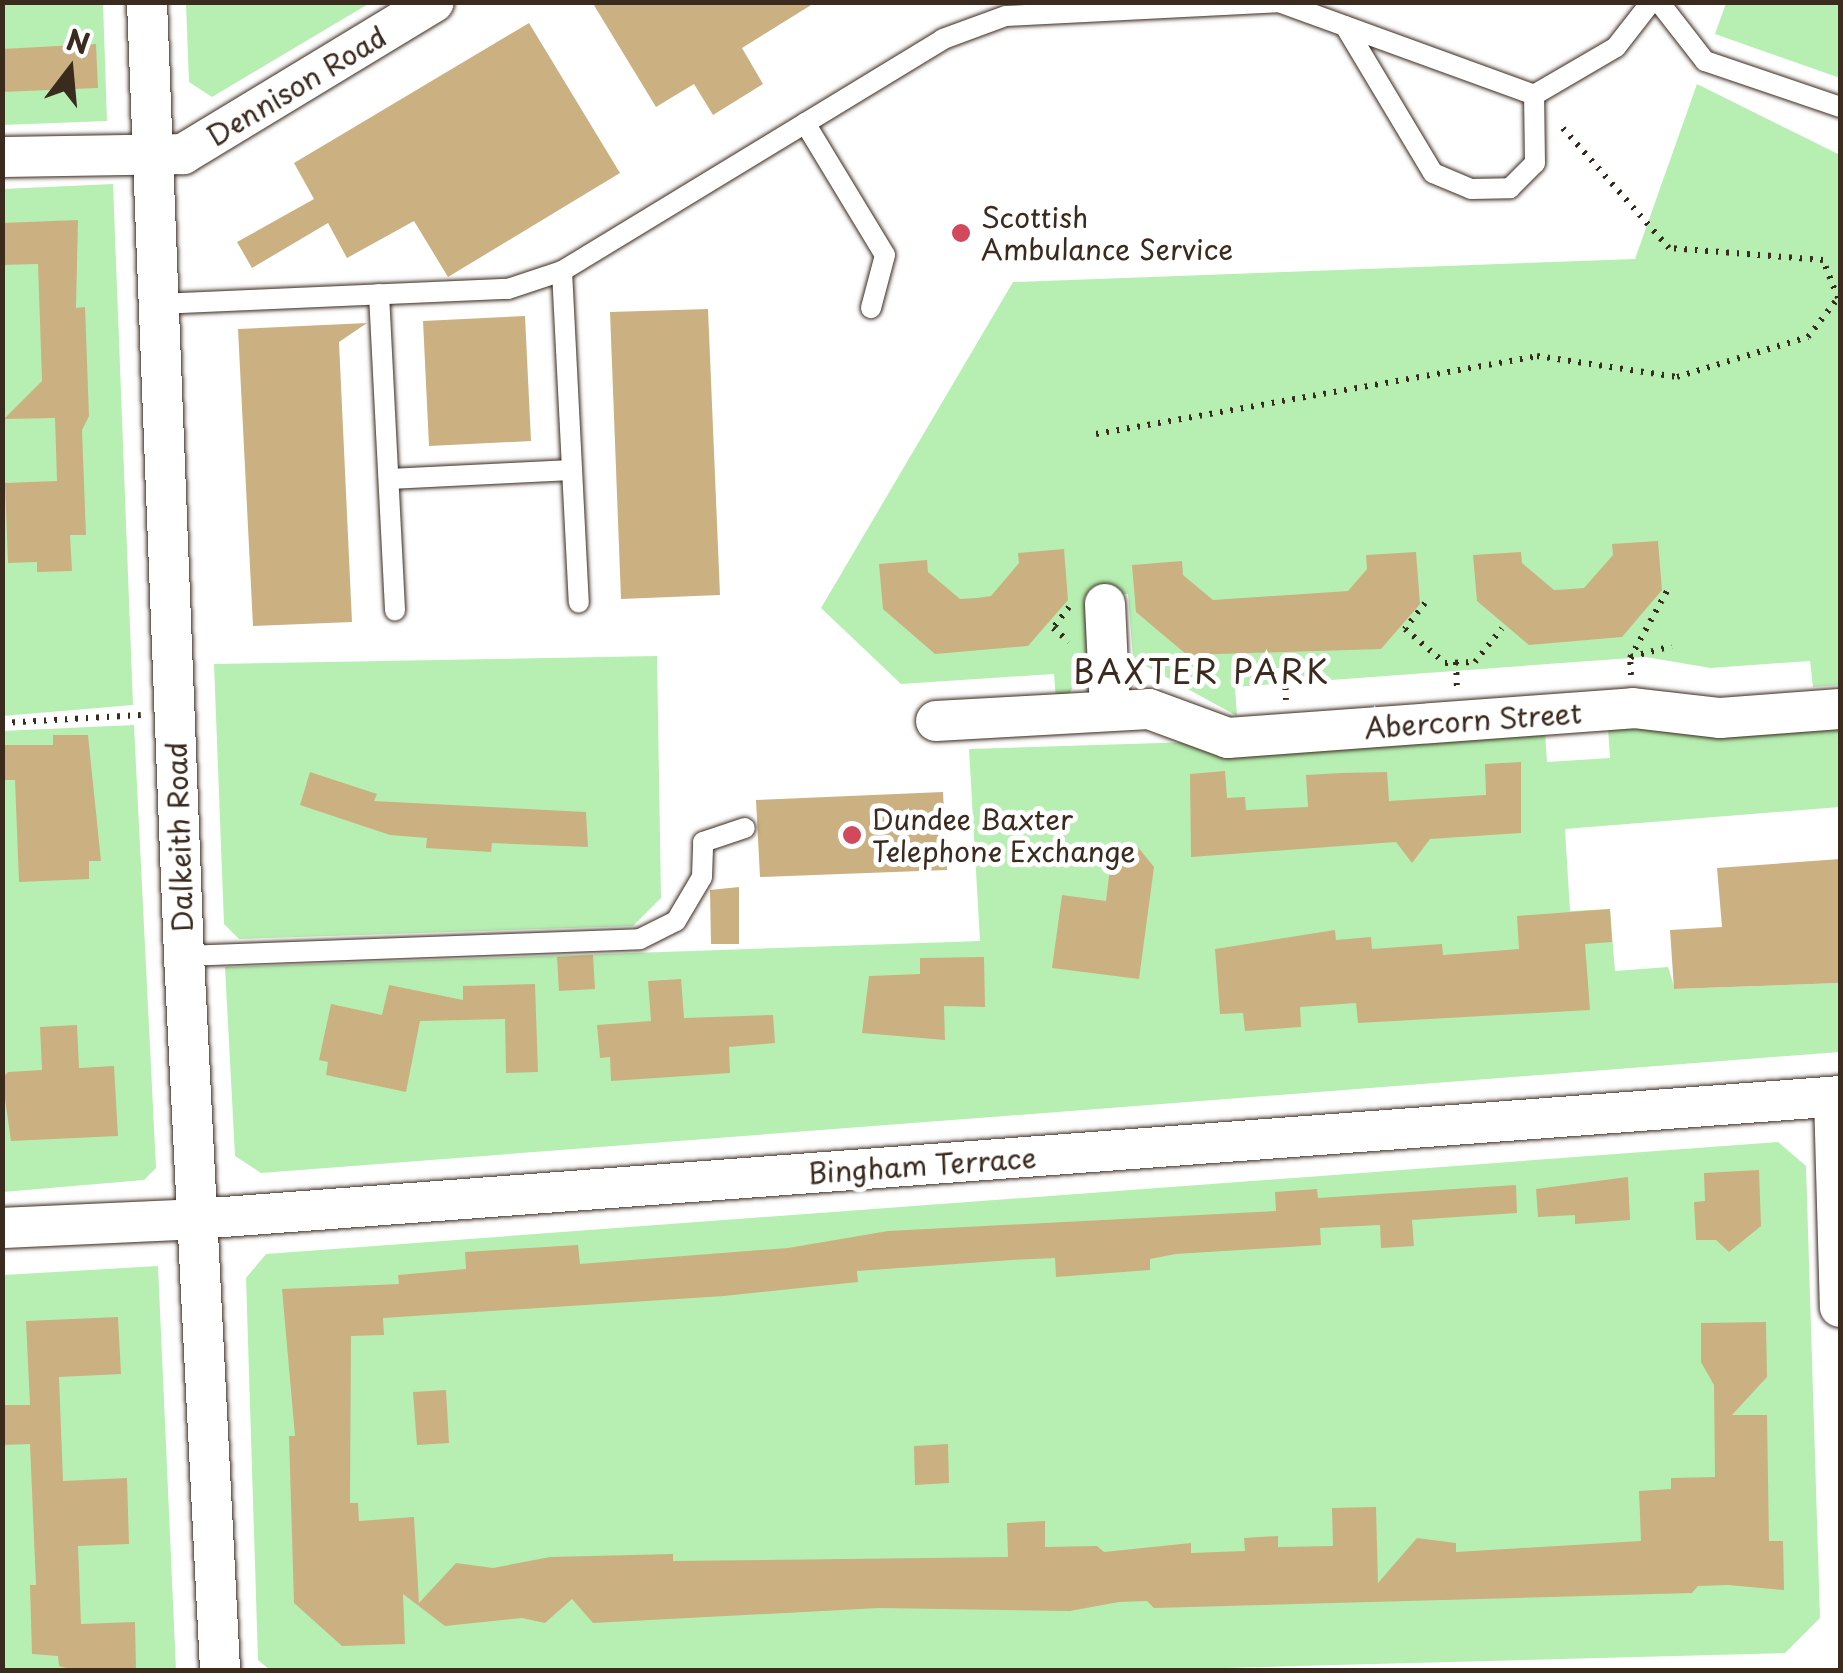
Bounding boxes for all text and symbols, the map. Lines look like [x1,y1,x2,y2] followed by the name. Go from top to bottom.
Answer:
[62,17,95,64] text: N
[200,19,392,153] street label: Dennison Road
[20,20,120,120] north arrow
[981,200,1235,266] place label: Scottish Ambulance Service
[950,222,972,244] marker: Scottish Ambulance Service
[1073,652,1331,690] district label: BAXTER PARK
[1363,696,1583,744] street label: Abercorn Street
[159,741,199,933] street label: Dalkeith Road
[872,802,1137,868] place label: Dundee Baxter Telephone Exchange
[841,824,863,846] marker: Dundee Baxter Telephone Exchange
[807,1140,1037,1190] street label: Bingham Terrace

